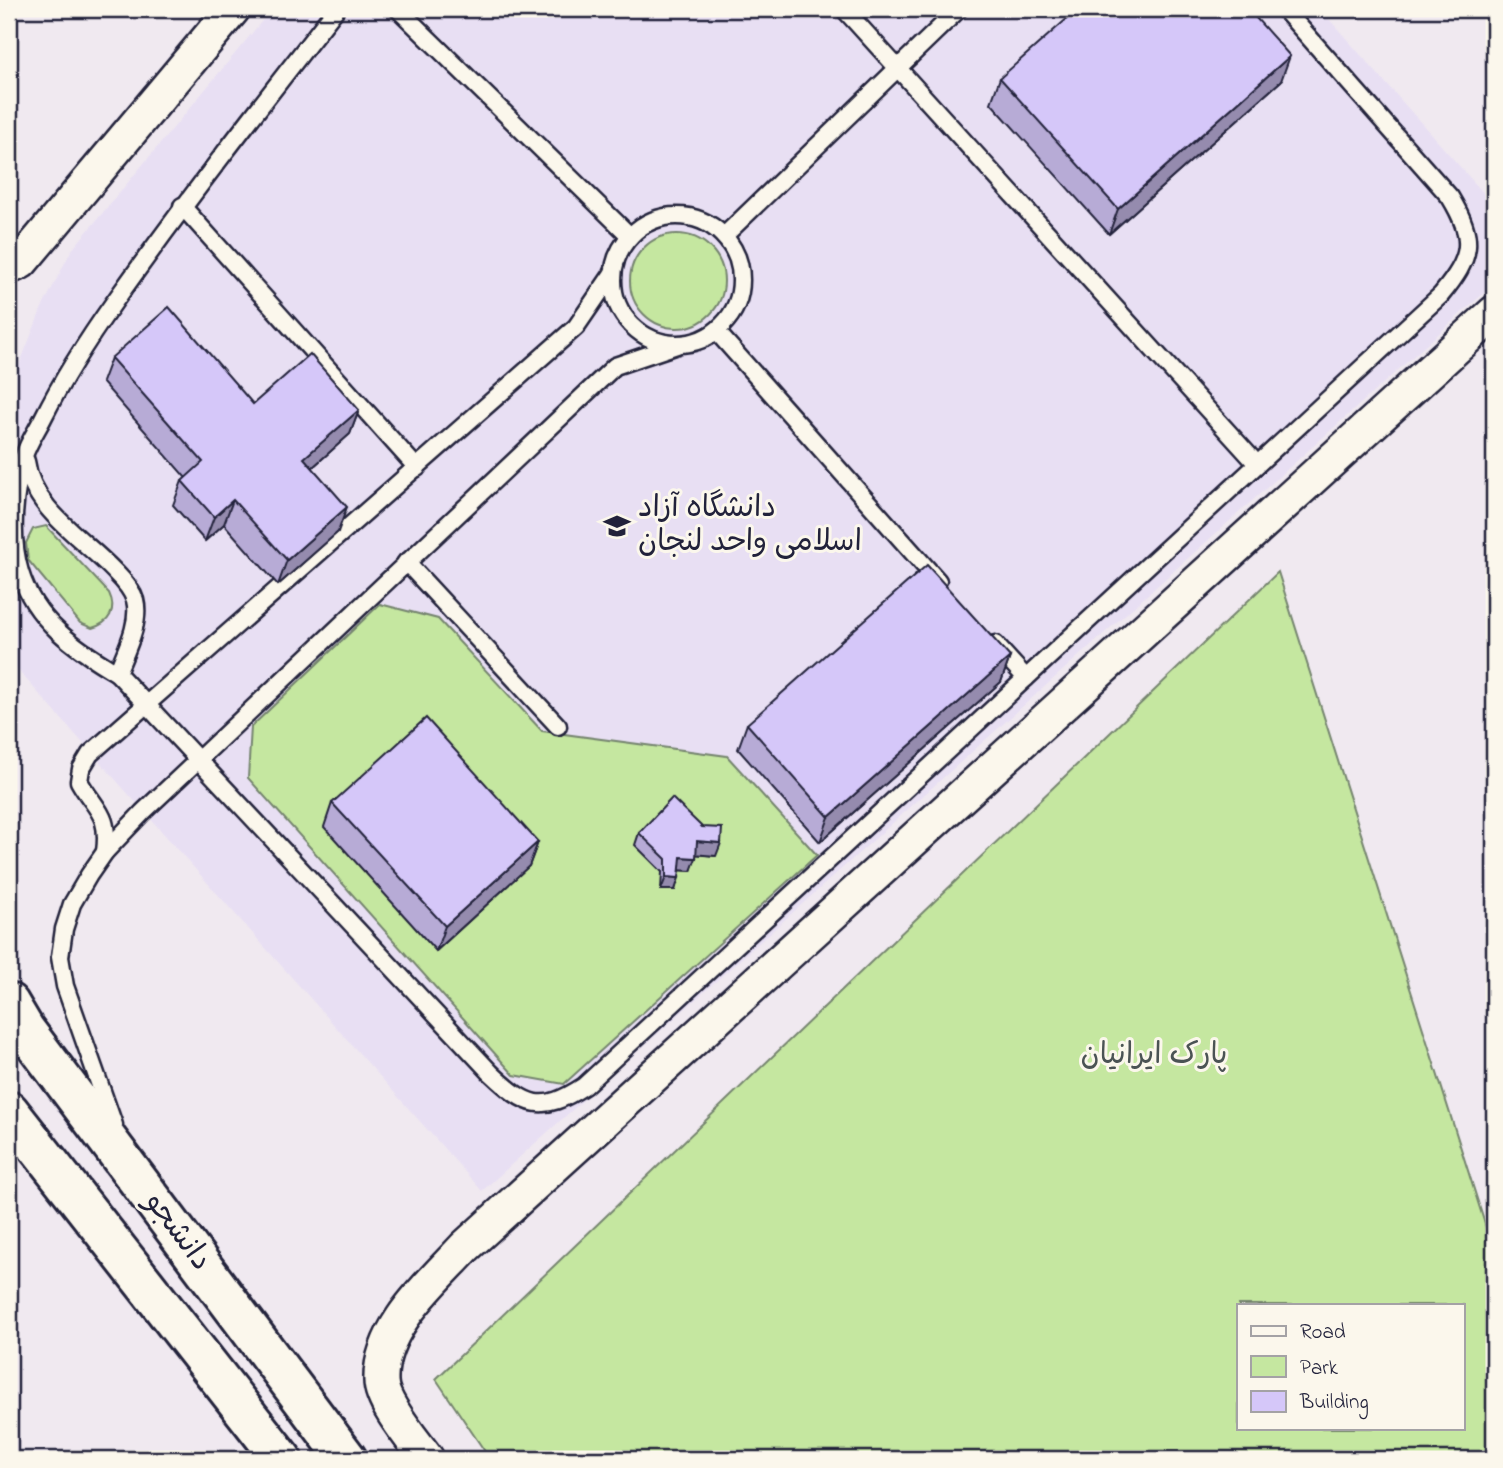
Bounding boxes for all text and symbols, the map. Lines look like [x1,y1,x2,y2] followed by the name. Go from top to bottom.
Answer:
[638,487,862,565] place label: دانشگاه آزاد اسلامی واحد لنجان
[602,511,632,541] school or university icon: دانشگاه آزاد اسلامی واحد لنجان
[1081,1034,1227,1078] park label: پارک ایرانیان
[131,1182,221,1281] street label: دانشجو
[1237,1304,1464,1430] legend
[1300,1318,1346,1348] text: Road
[1300,1354,1339,1384] text: Park
[1299,1388,1369,1420] text: Building

